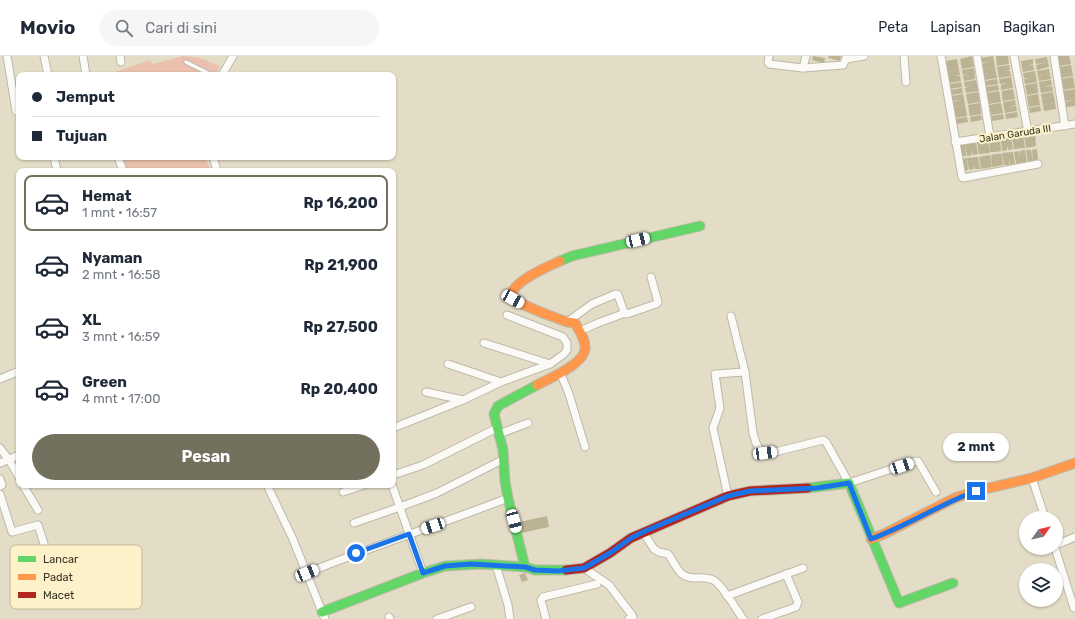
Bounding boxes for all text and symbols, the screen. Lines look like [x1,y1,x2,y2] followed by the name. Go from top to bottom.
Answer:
[99,10,379,46] search box
[20,16,75,39] text: Movio
[113,17,135,39] icon: search
[145,19,217,37] text: Cari di sini
[878,19,908,36] text: Peta
[930,19,981,36] text: Lapisan
[1003,19,1055,36] text: Bagikan
[56,88,115,106] text: Jemput
[978,122,1052,146] street label: Jalan Garuda III
[56,127,107,145] text: Tujuan
[34,185,70,221] icon: car
[82,187,132,205] text: Hemat
[303,194,378,212] text: Rp 16,200
[82,205,157,220] text: 1 mnt · 16:57
[625,231,651,249] car
[34,247,70,283] icon: car
[82,249,143,267] text: Nyaman
[304,256,378,274] text: Rp 21,900
[82,267,161,282] text: 2 mnt · 16:58
[500,288,526,310] car
[34,309,70,345] icon: car
[82,311,101,329] text: XL
[303,318,378,336] text: Rp 27,500
[82,329,160,344] text: 3 mnt · 16:59
[34,371,70,407] icon: car
[82,373,127,391] text: Green
[300,380,378,398] text: Rp 20,400
[82,391,160,406] text: 4 mnt · 17:00
[943,433,1009,461] callout: 2 mnt
[32,434,380,480] button: Pesan
[957,439,995,454] text: 2 mnt
[752,446,778,460] car
[889,457,915,475] car
[967,482,985,500] route end
[505,508,523,534] car
[1019,511,1063,555] north arrow
[1019,511,1063,607] map controls
[420,517,446,535] car
[347,544,365,562] route start
[10,545,142,609] legend
[43,553,79,566] text: Lancar
[294,563,320,583] car
[1019,563,1063,607] button: layers
[43,571,74,584] text: Padat
[43,589,75,602] text: Macet

